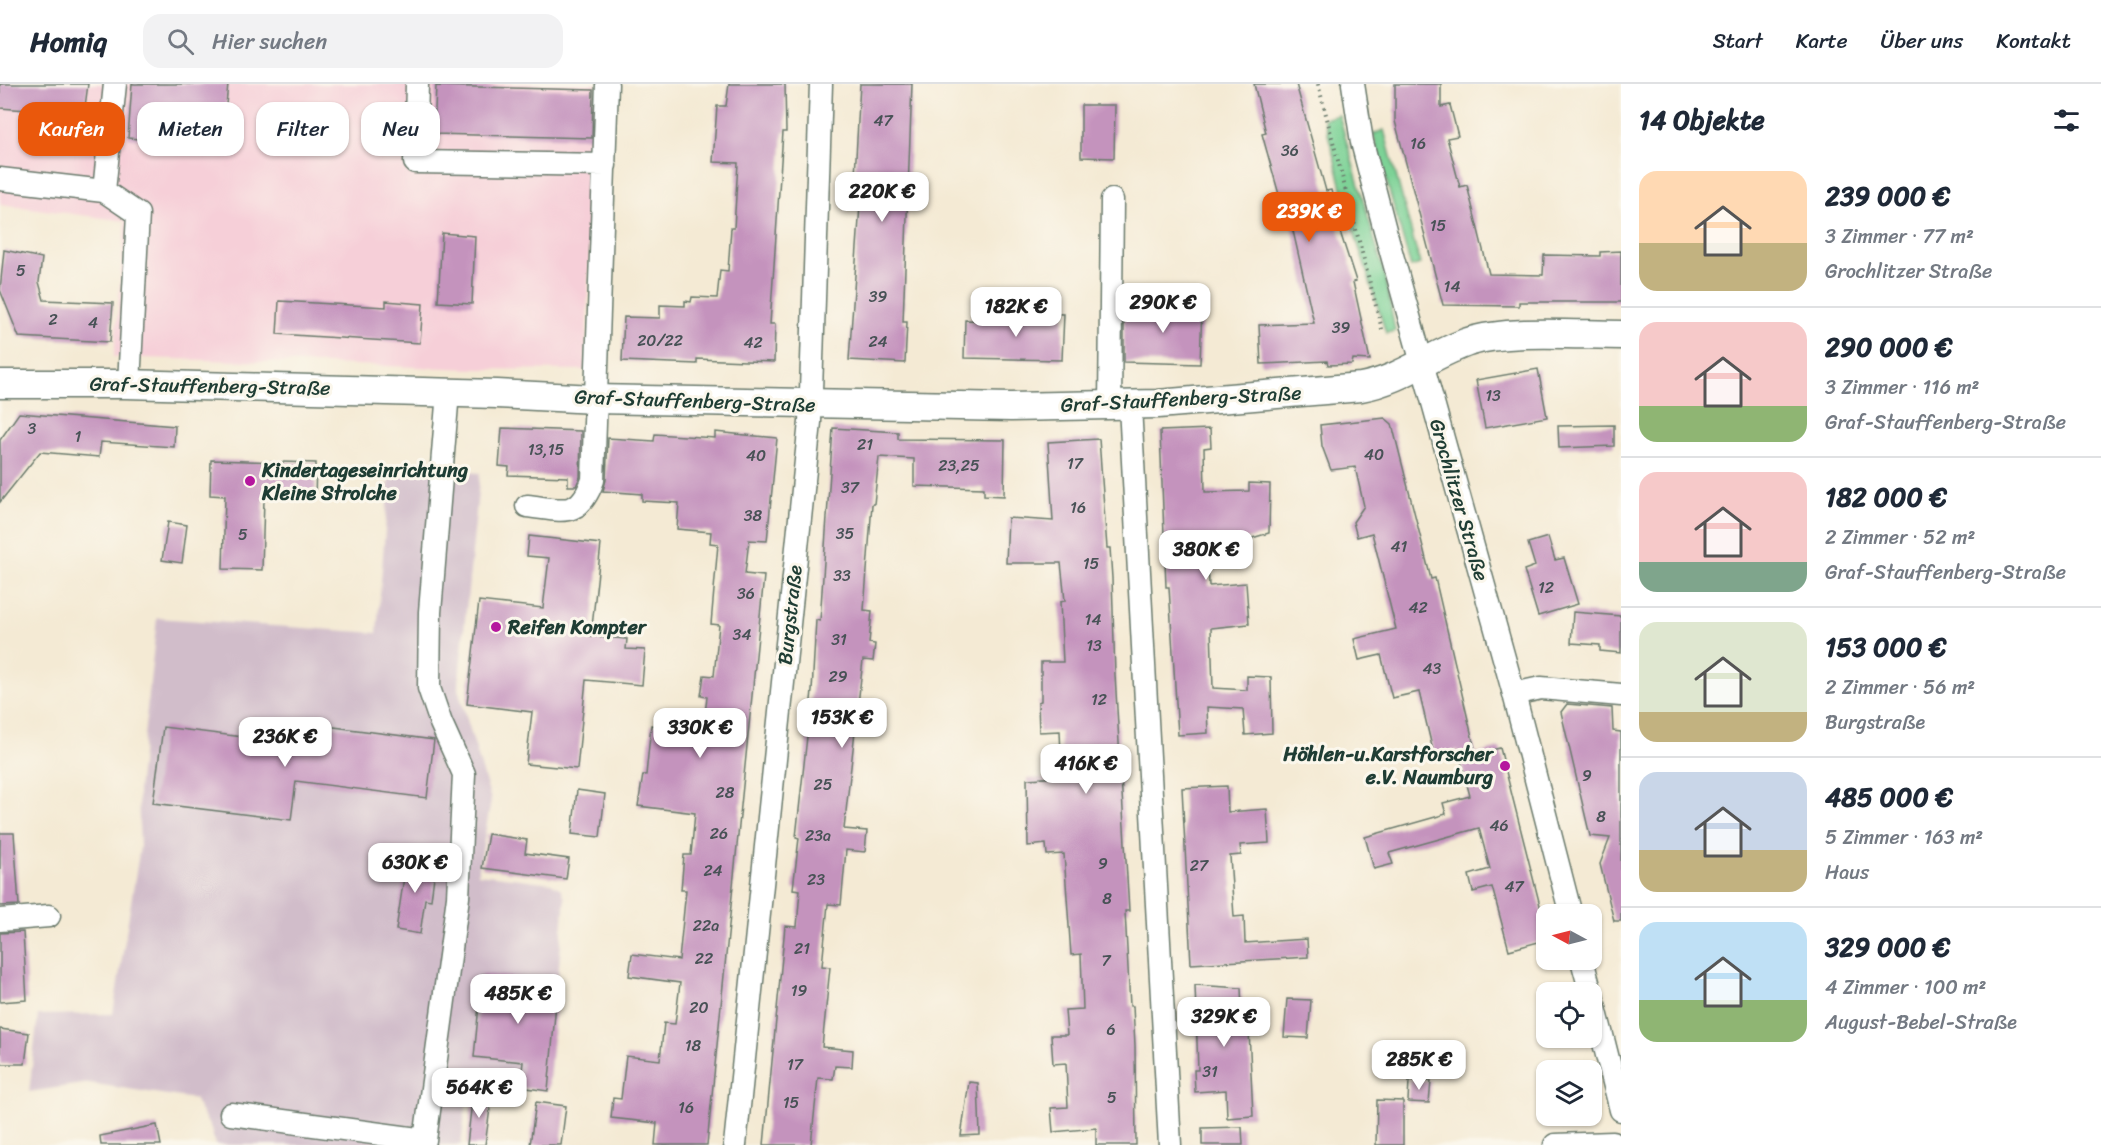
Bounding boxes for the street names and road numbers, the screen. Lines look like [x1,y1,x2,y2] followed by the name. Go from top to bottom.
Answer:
[89,366,331,406] street label: Graf-Stauffenberg-Straße
[1060,375,1302,423] street label: Graf-Stauffenberg-Straße
[574,379,816,423] street label: Graf-Stauffenberg-Straße
[1419,415,1499,585] street label: Grochlitzer Straße
[767,563,813,667] street label: Burgstraße

